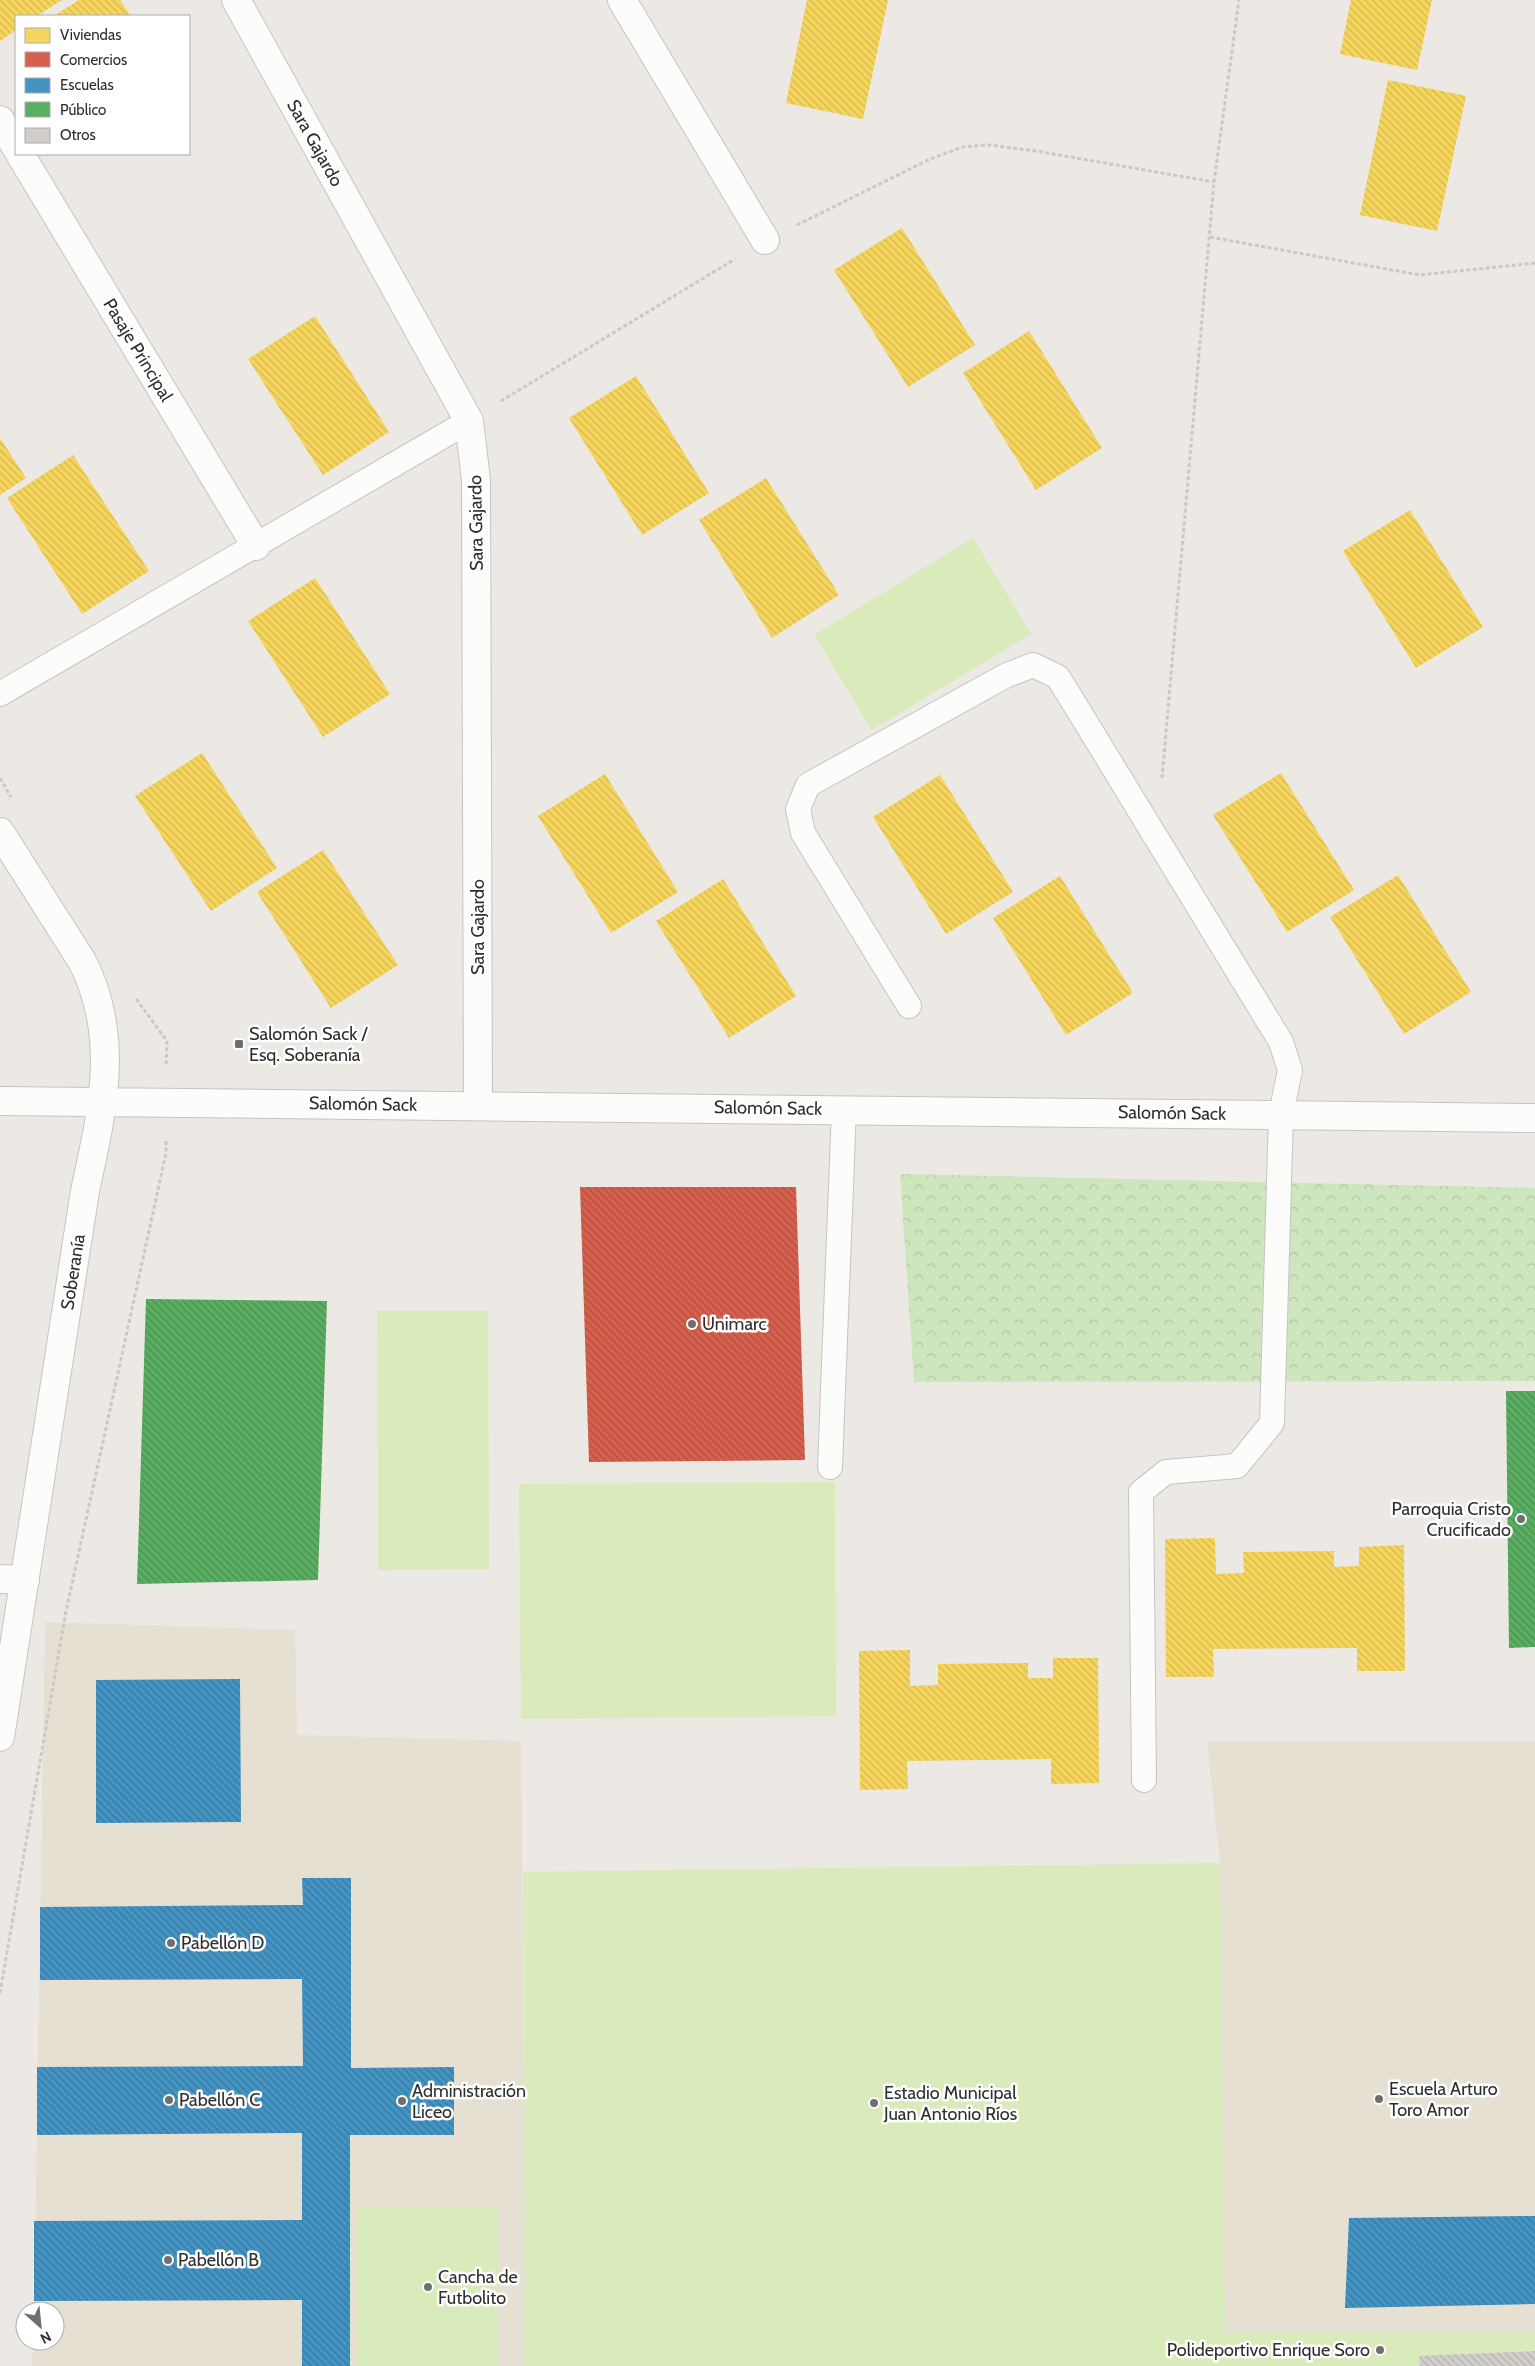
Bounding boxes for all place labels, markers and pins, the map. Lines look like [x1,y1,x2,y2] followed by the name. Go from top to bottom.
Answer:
[249,1023,368,1066] place label: Salomón Sack / Esq. Soberanía
[233,1038,245,1050] marker: Salomón Sack / Esq. Soberanía
[702,1313,767,1335] place label: Unimarc
[686,1318,698,1330] marker: Unimarc
[1391,1498,1511,1541] place label: Parroquia Cristo Crucificado
[1515,1513,1527,1525] marker: Parroquia Cristo Crucificado
[181,1932,264,1954] place label: Pabellón D
[165,1937,177,1949] marker: Pabellón D
[1389,2078,1498,2121] place label: Escuela Arturo Toro Amor
[412,2080,526,2123] place label: Administración Liceo
[883,2082,1017,2125] place label: Estadio Municipal Juan Antonio Ríos
[179,2089,260,2111] place label: Pabellón C
[1373,2093,1385,2105] marker: Escuela Arturo Toro Amor
[163,2094,175,2106] marker: Pabellón C
[396,2095,408,2107] marker: Administración Liceo
[868,2097,880,2109] marker: Estadio Municipal Juan Antonio Ríos
[178,2249,259,2271] place label: Pabellón B
[162,2254,174,2266] marker: Pabellón B
[438,2266,518,2309] place label: Cancha de Futbolito
[422,2281,434,2293] marker: Cancha de Futbolito
[1167,2339,1370,2361] place label: Polideportivo Enrique Soro
[1374,2344,1386,2356] marker: Polideportivo Enrique Soro

